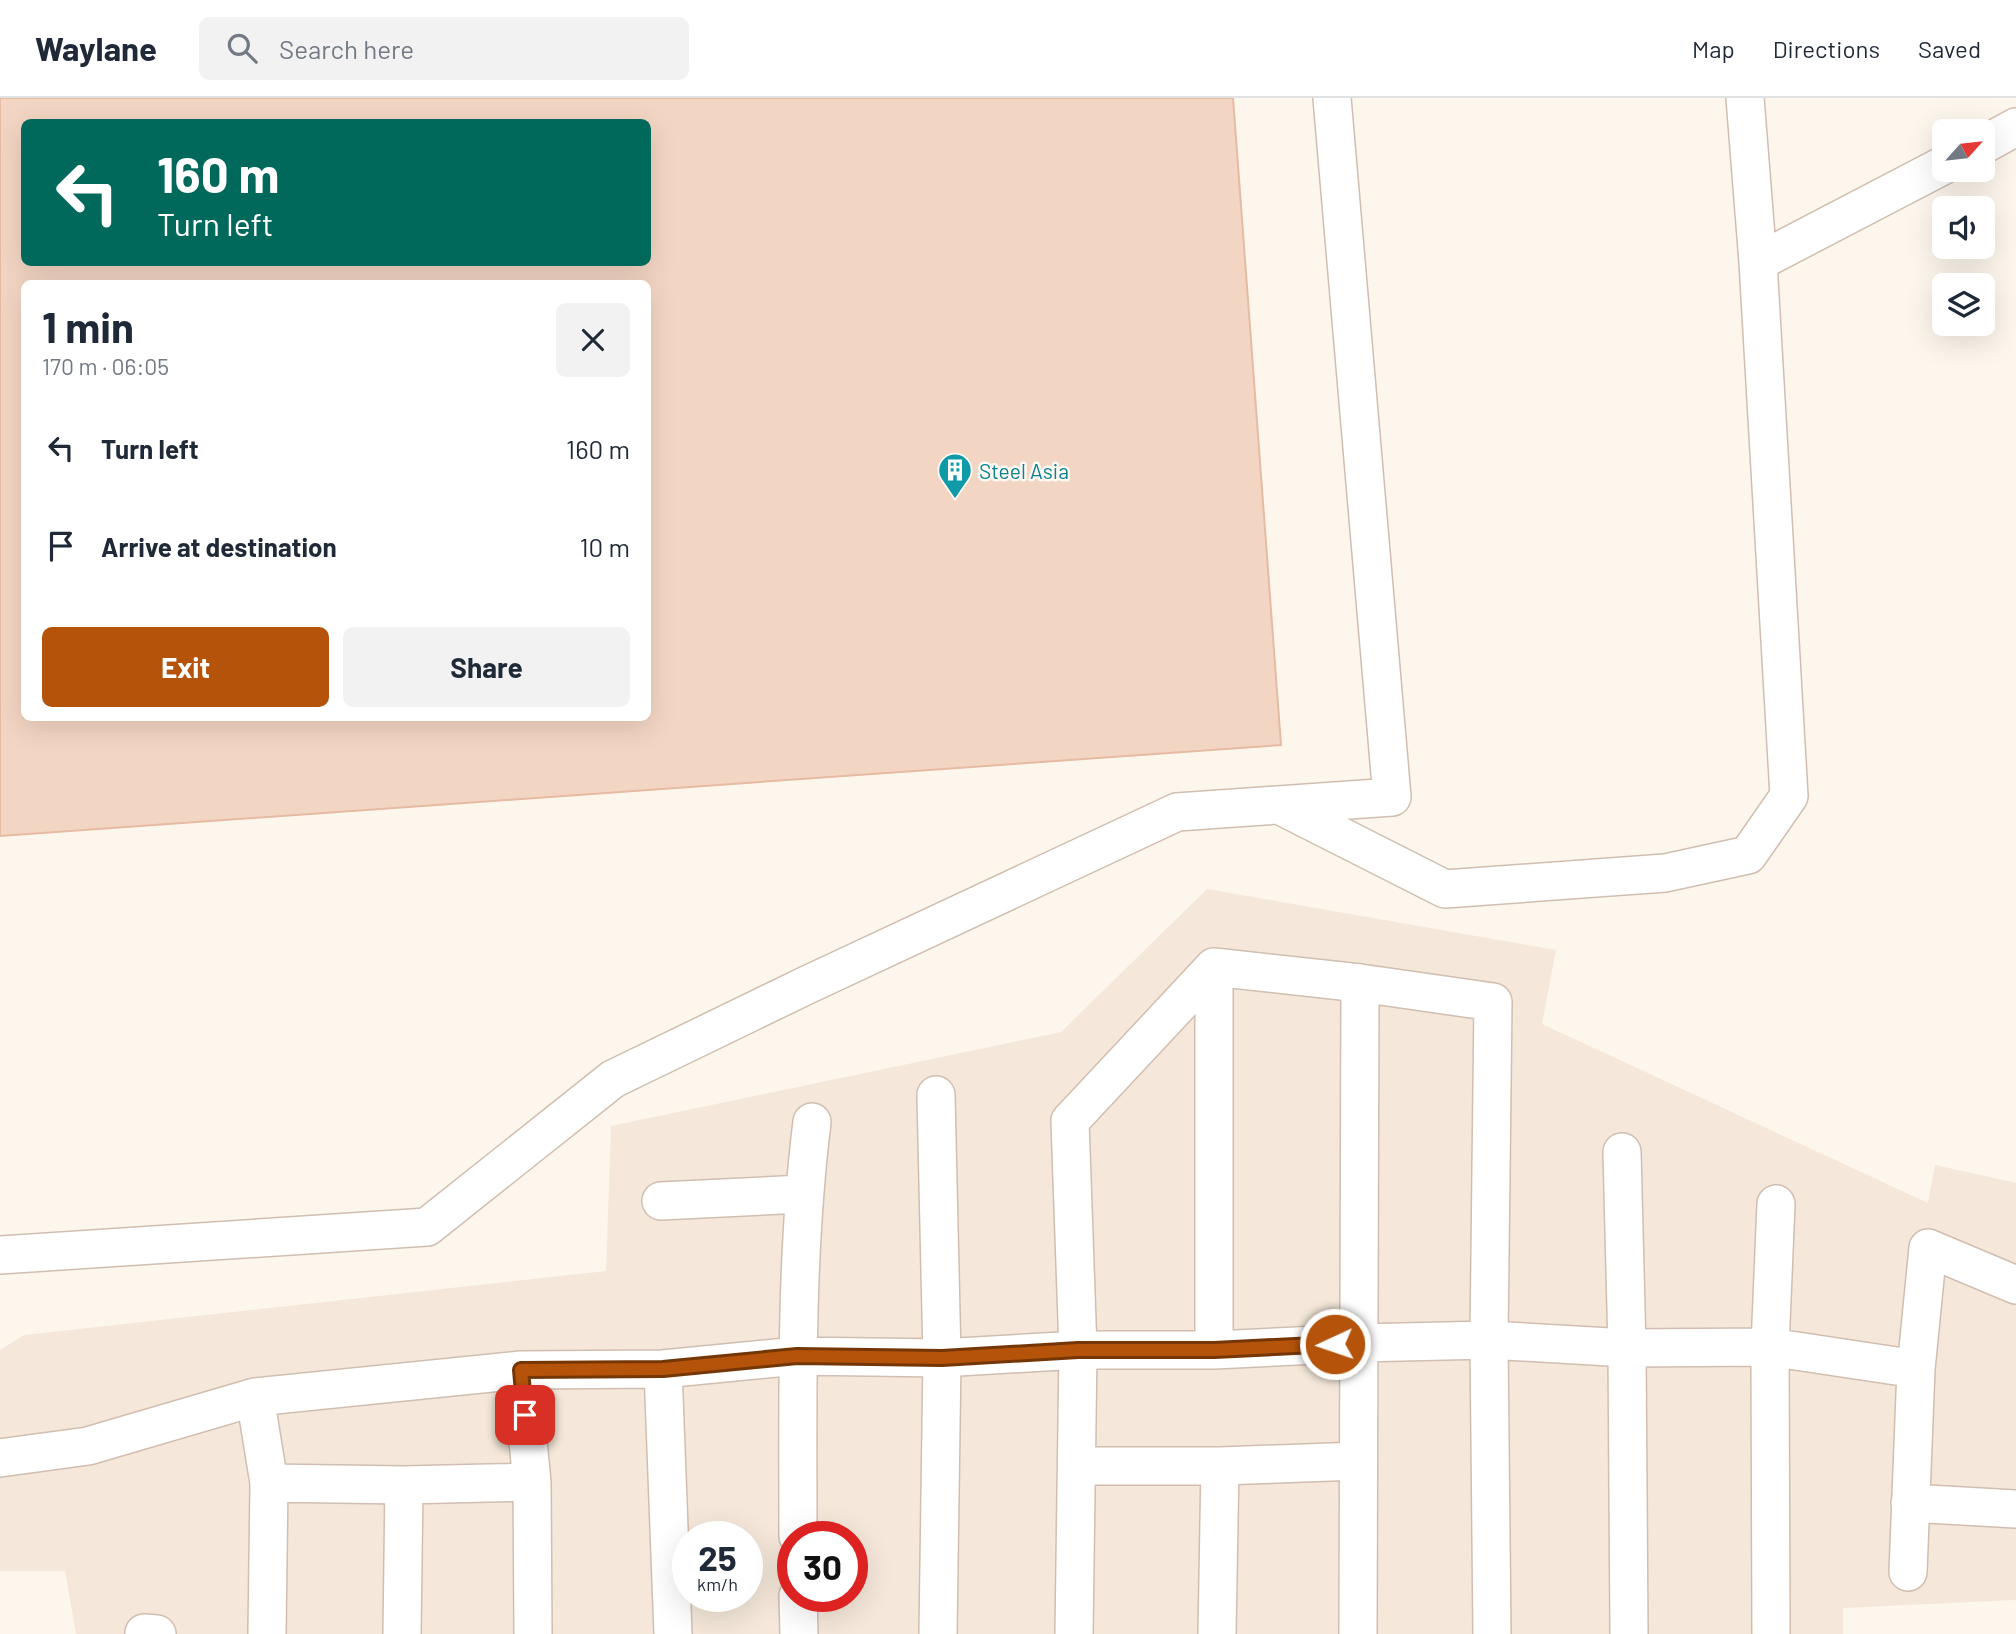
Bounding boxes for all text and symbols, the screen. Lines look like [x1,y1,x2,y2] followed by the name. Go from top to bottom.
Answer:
[199,17,689,80] search box
[35,28,157,68] text: Waylane
[223,29,261,67] icon: search
[279,33,414,64] text: Search here
[1692,34,1735,63] text: Map
[1773,34,1880,63] text: Directions
[1918,34,1981,63] text: Saved
[1932,119,1995,182] north arrow
[1932,119,1995,336] map controls
[157,144,279,203] text: 160 m
[42,147,133,238] icon: left
[1932,196,1995,259] button: sound
[157,204,274,242] text: Turn left
[1932,273,1995,336] button: layers
[42,301,134,351] text: 1 min
[556,303,630,377] button: close
[42,352,169,380] text: 170 m · 06:05
[42,429,80,467] icon: left
[101,433,199,464] text: Turn left
[566,433,630,464] text: 160 m
[936,451,974,500] building icon: Steel Asia
[979,458,1069,483] place label: Steel Asia
[42,527,80,565] icon: arrive
[101,531,337,562] text: Arrive at destination
[580,531,630,562] text: 10 m
[42,627,329,707] button: Exit
[343,627,630,707] button: Share
[1298,1307,1372,1381] position arrow
[495,1385,555,1445] pin
[506,1396,544,1434] icon: arrive
[777,1521,868,1612] speed limit sign: 30
[698,1536,737,1578] text: 25
[697,1573,738,1595] text: km/h

